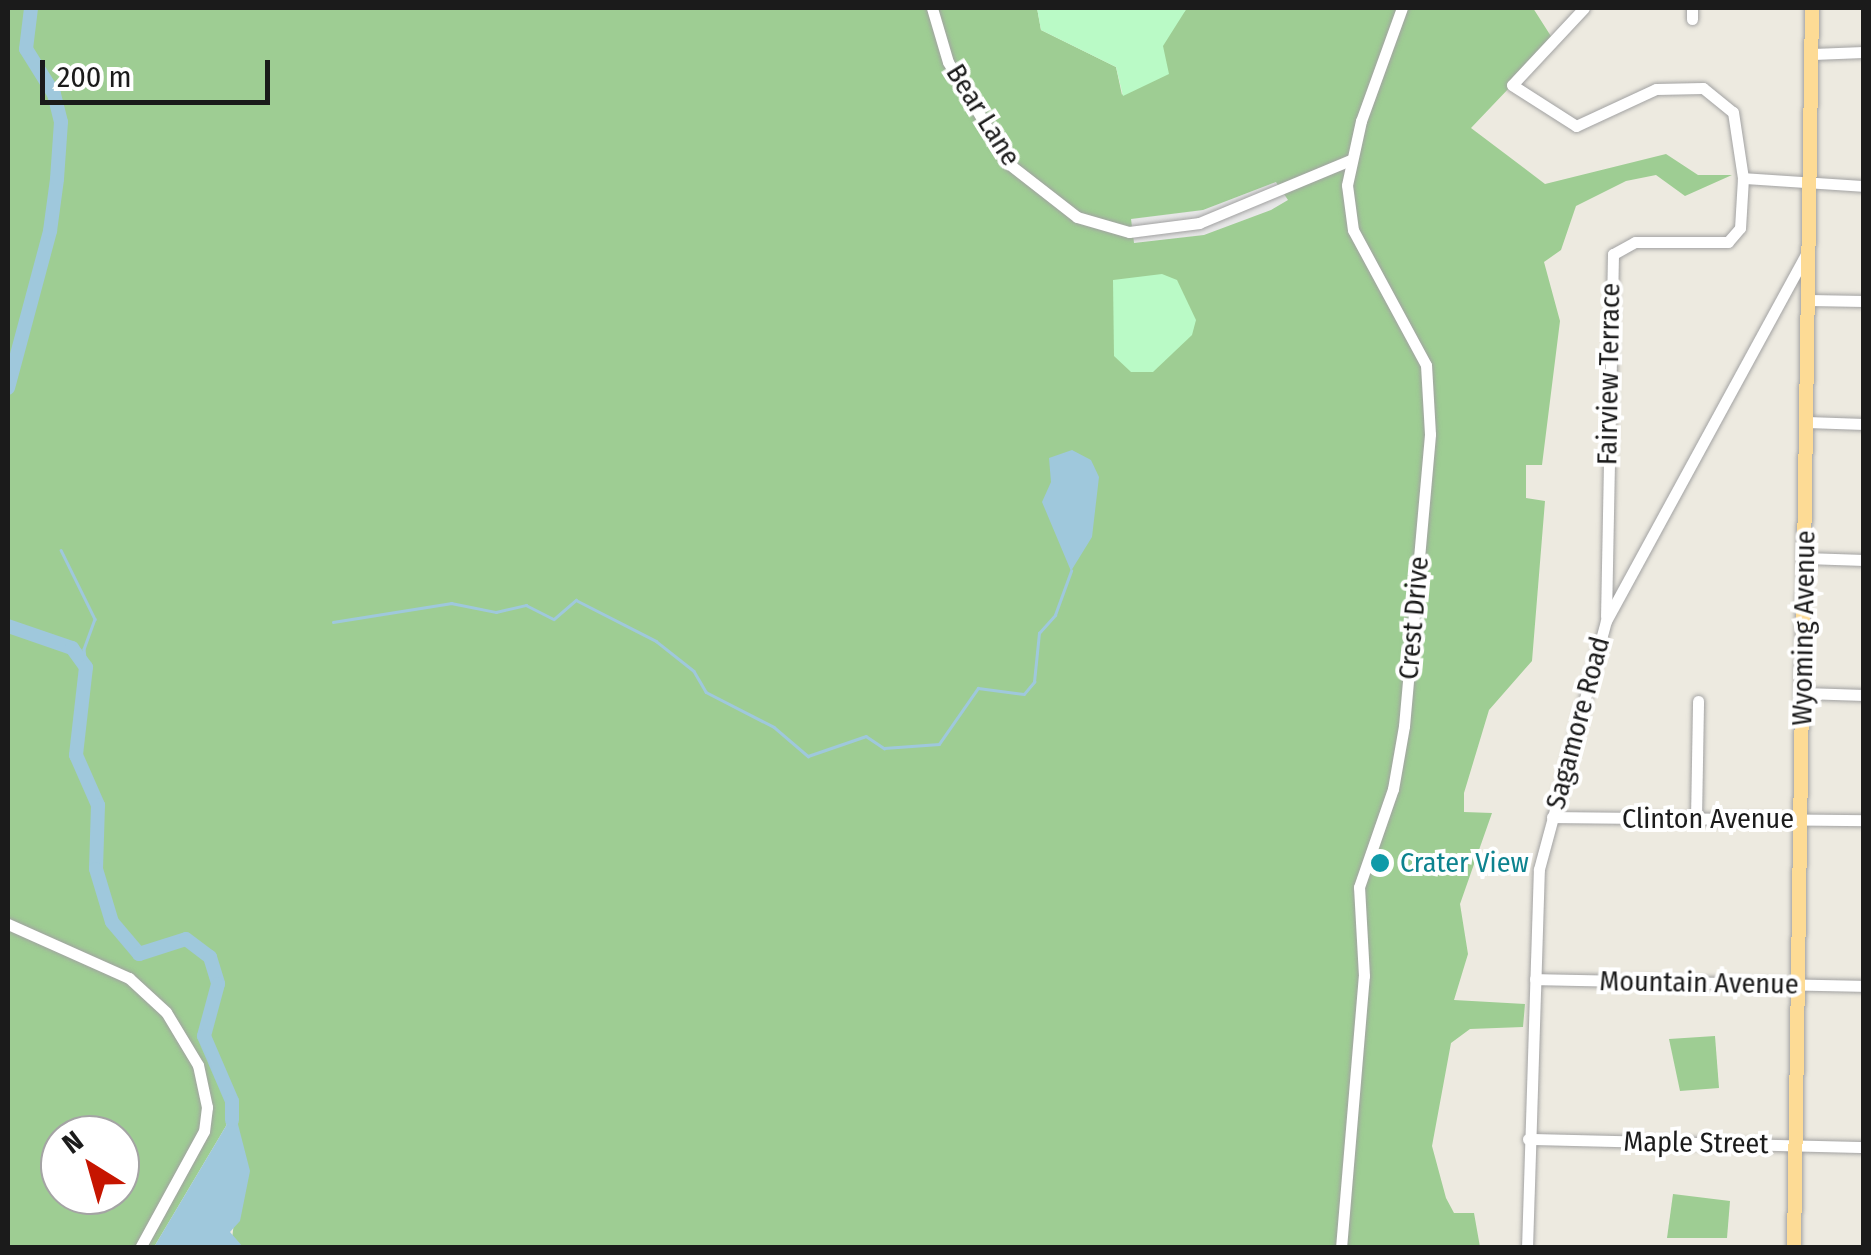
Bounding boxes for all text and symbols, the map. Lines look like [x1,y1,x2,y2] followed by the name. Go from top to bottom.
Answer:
[45,40,275,102] scale bar
[939,58,1027,172] street label: Bear Lane
[57,59,132,95] text: 200 m
[1591,283,1627,465] street label: Fairview Terrace
[1785,530,1823,726] street label: Wyoming Avenue
[1392,555,1436,681] street label: Crest Drive
[1539,633,1617,813] street label: Sagamore Road
[1622,802,1794,836] street label: Clinton Avenue
[1400,846,1529,880] place label: Crater View
[1369,852,1391,874] marker: Crater View
[1599,964,1799,1002] street label: Mountain Avenue
[40,1115,140,1215] north arrow
[56,1124,89,1160] text: N
[1623,1125,1769,1161] street label: Maple Street

